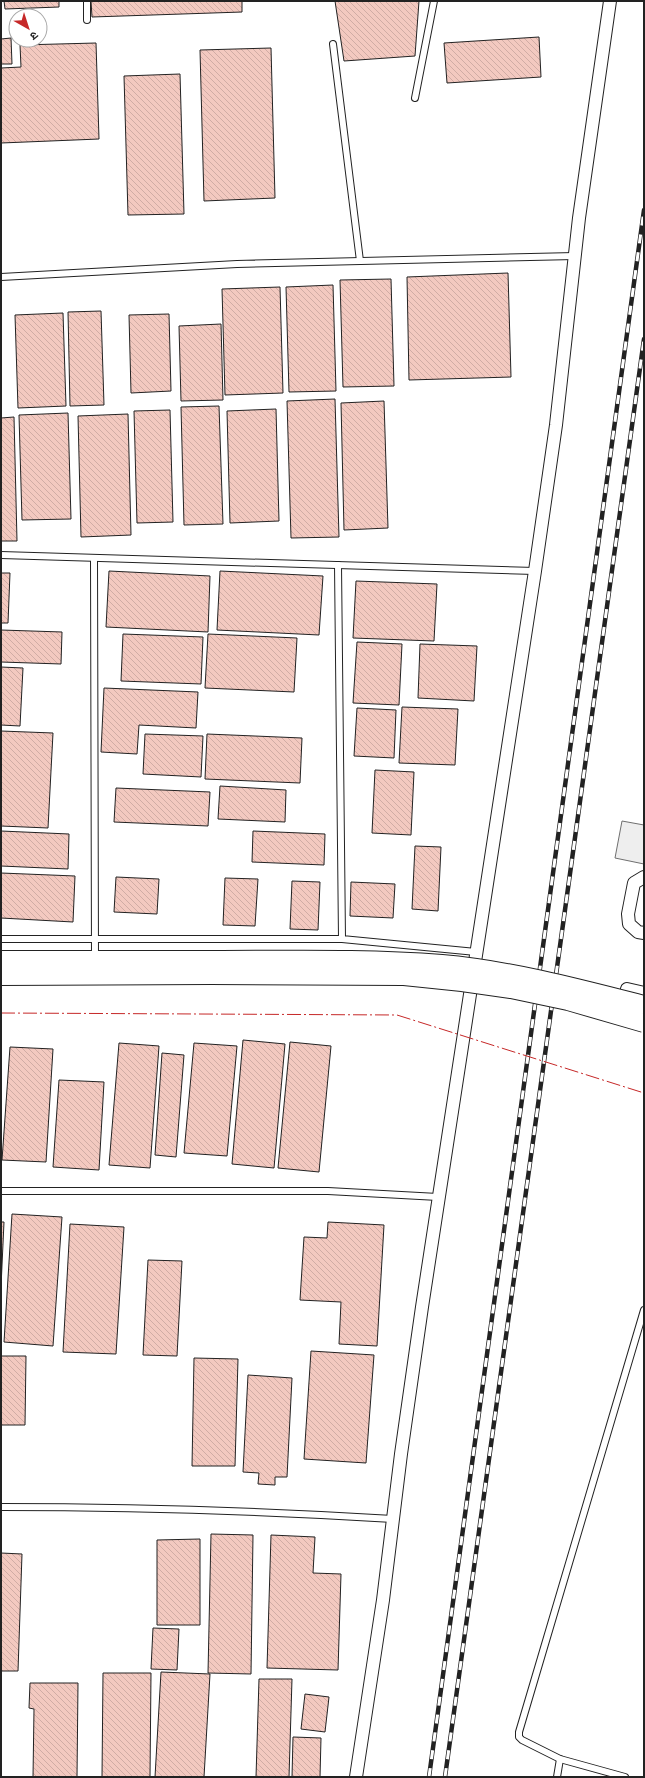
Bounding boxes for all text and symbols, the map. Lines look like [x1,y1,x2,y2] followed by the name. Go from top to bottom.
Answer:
[8,8,48,48] north arrow
[27,28,42,44] text: उ

